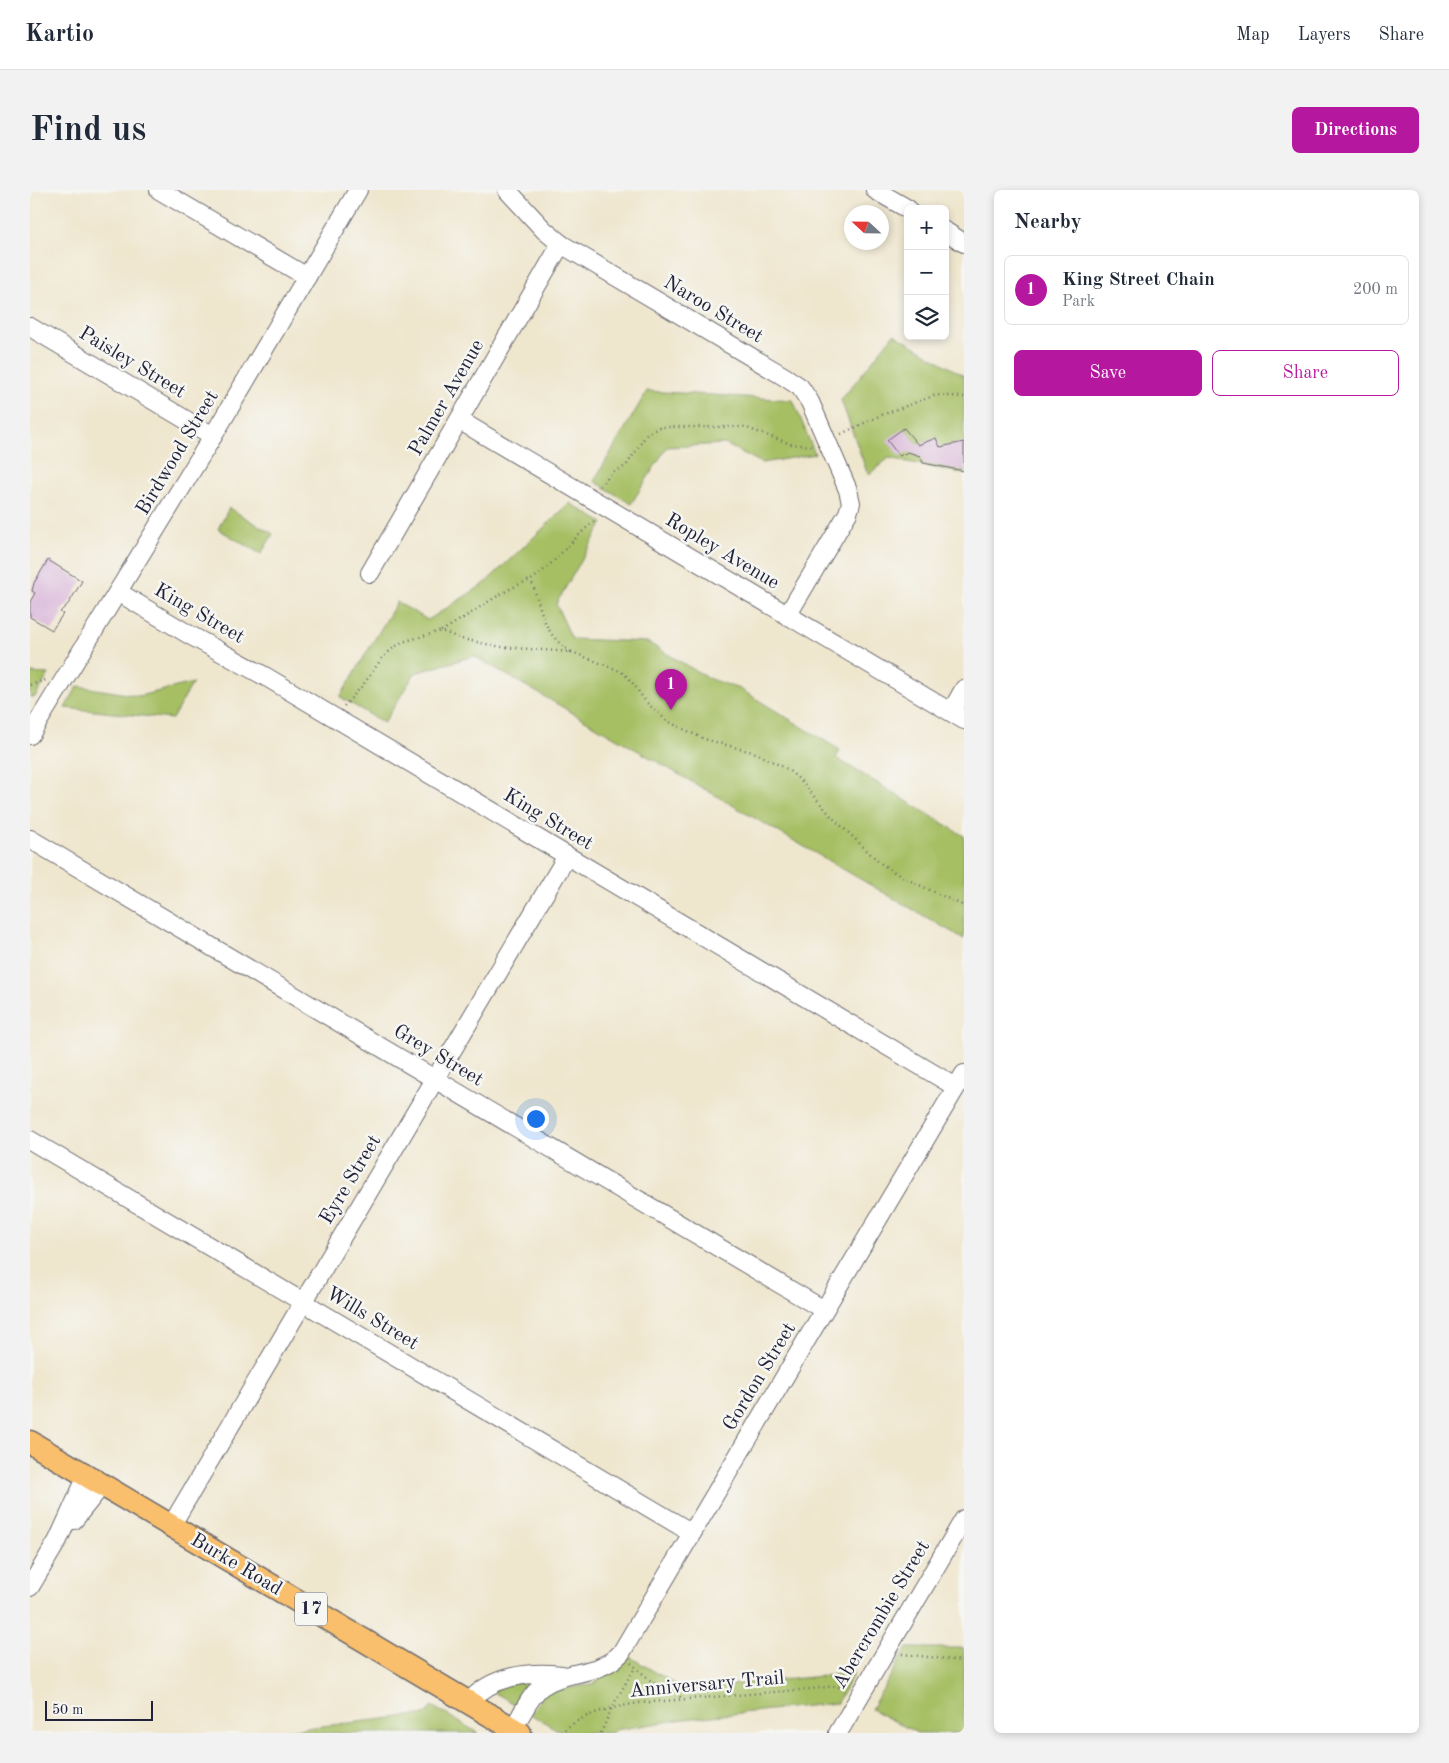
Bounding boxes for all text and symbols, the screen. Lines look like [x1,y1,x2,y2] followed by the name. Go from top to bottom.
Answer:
[25,23,94,47] text: Kartio
[1236,26,1270,44] text: Map
[1298,26,1350,44] text: Layers
[1378,26,1424,44] text: Share
[1292,107,1419,153] button: Directions
[30,113,146,148] text: Find us
[844,205,889,250] north arrow
[904,205,949,340] map controls
[904,205,949,250] button: +
[1014,212,1082,233] text: Nearby
[904,250,949,295] button: −
[1062,271,1215,290] text: King Street Chain
[660,273,766,347] street label: Naroo Street
[1026,282,1036,298] text: 1
[1353,282,1398,298] text: 200 m
[1062,294,1095,310] text: Park
[904,295,949,340] button: layers
[75,323,189,403] street label: Paisley Street
[406,337,488,459] street label: Palmer Avenue
[1014,350,1202,396] button: Save
[1212,350,1399,396] button: Share
[133,387,223,519] street label: Birdwood Street
[662,510,782,594] street label: Ropley Avenue
[150,580,248,648] street label: King Street
[655,669,687,710] pin: 1
[500,785,596,855] street label: King Street
[390,1021,486,1091] street label: Grey Street
[523,1106,549,1132] your location
[317,1132,385,1228] street label: Eyre Street
[322,1284,422,1354] street label: Wills Street
[720,1319,800,1435] street label: Gordon Street
[187,1530,285,1600] street label: Burke Road
[830,1537,934,1693] street label: Abercrombie Street
[295,1592,327,1626] road number: 17
[629,1668,785,1702] street label: Anniversary Trail
[45,1698,152,1721] scale bar
[52,1703,83,1717] text: 50 m

